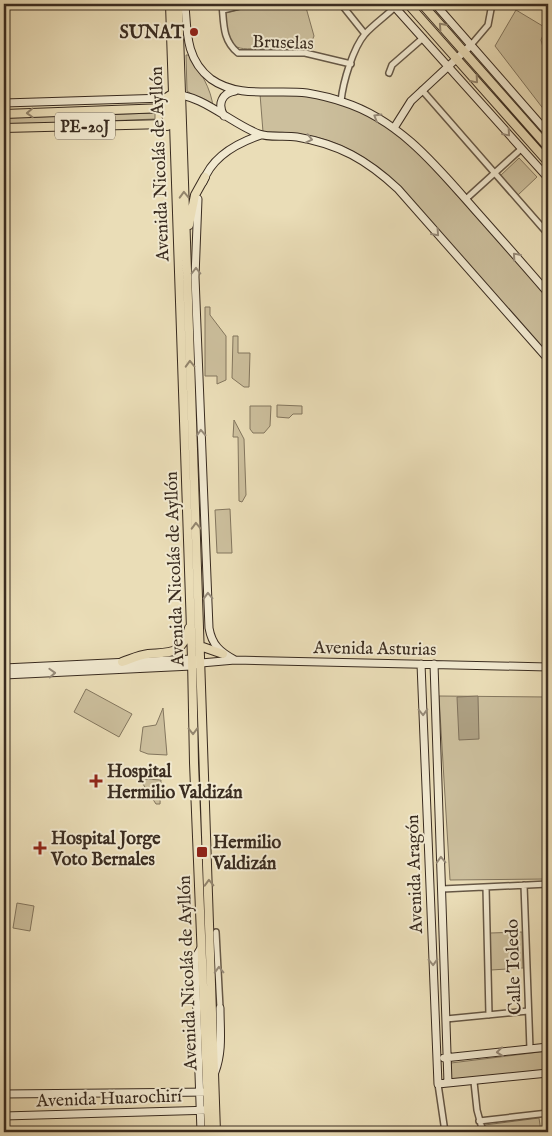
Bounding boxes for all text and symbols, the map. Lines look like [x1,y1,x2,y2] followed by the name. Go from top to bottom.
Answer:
[120,22,185,45] place label: SUNAT
[439,23,448,32] one-way arrow
[188,26,200,38] marker: SUNAT
[252,31,314,56] street label: Bruselas
[146,66,175,263] street label: Avenida Nicolás de Ayllón
[469,74,478,83] one-way arrow
[25,108,33,118] one-way arrow
[55,112,115,140] road number: PE-20J
[373,114,382,124] one-way arrow
[501,128,510,137] one-way arrow
[305,133,313,144] one-way arrow
[179,191,190,199] one-way arrow
[431,228,440,237] one-way arrow
[513,253,522,262] one-way arrow
[191,267,201,274] one-way arrow
[184,360,195,368] one-way arrow
[195,429,206,437] one-way arrow
[161,471,190,668] street label: Avenida Nicolás de Ayllón
[191,522,201,530] one-way arrow
[203,592,213,600] one-way arrow
[312,637,437,662] street label: Avenida Asturias
[49,668,57,678] one-way arrow
[417,709,428,717] one-way arrow
[188,728,198,735] one-way arrow
[107,761,243,805] place label: Hospital Hermilio Valdizán
[89,774,103,788] marker: Hospital Hermilio Valdizán
[402,814,429,935] street label: Avenida Aragón
[50,828,161,872] place label: Hospital Jorge Voto Bernales
[212,832,281,876] place label: Hermilio Valdizán
[33,841,47,855] marker: Hospital Jorge Voto Bernales
[195,845,209,859] marker: Hermilio Valdizán
[435,855,446,863] one-way arrow
[174,875,203,1072] street label: Avenida Nicolás de Ayllón
[203,879,214,887] one-way arrow
[501,918,528,1015] street label: Calle Toledo
[427,958,438,966] one-way arrow
[214,966,224,974] one-way arrow
[495,1046,503,1057] one-way arrow
[35,1085,183,1114] street label: Avenida Huarochirí

